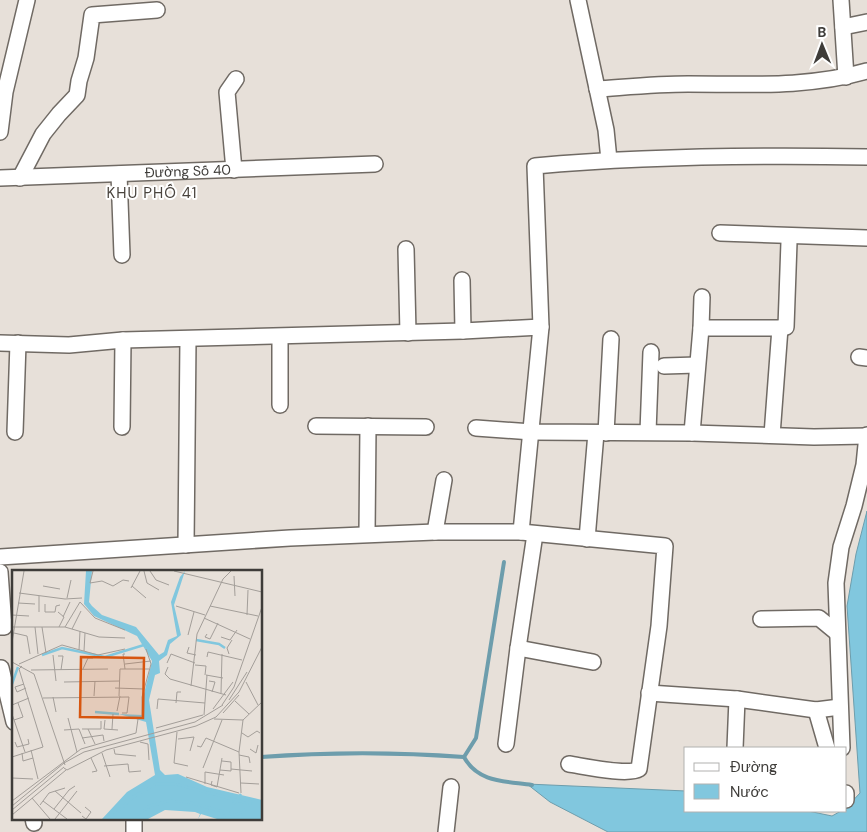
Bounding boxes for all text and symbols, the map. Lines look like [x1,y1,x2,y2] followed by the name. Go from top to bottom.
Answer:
[797,20,847,70] north arrow
[817,23,826,41] text: B
[144,160,231,182] street label: Đường Số 40
[106,183,198,203] district label: KHU PHỐ 41
[12,570,262,820] inset map
[684,747,847,812] legend
[730,757,778,777] text: Đường
[730,782,769,802] text: Nước

